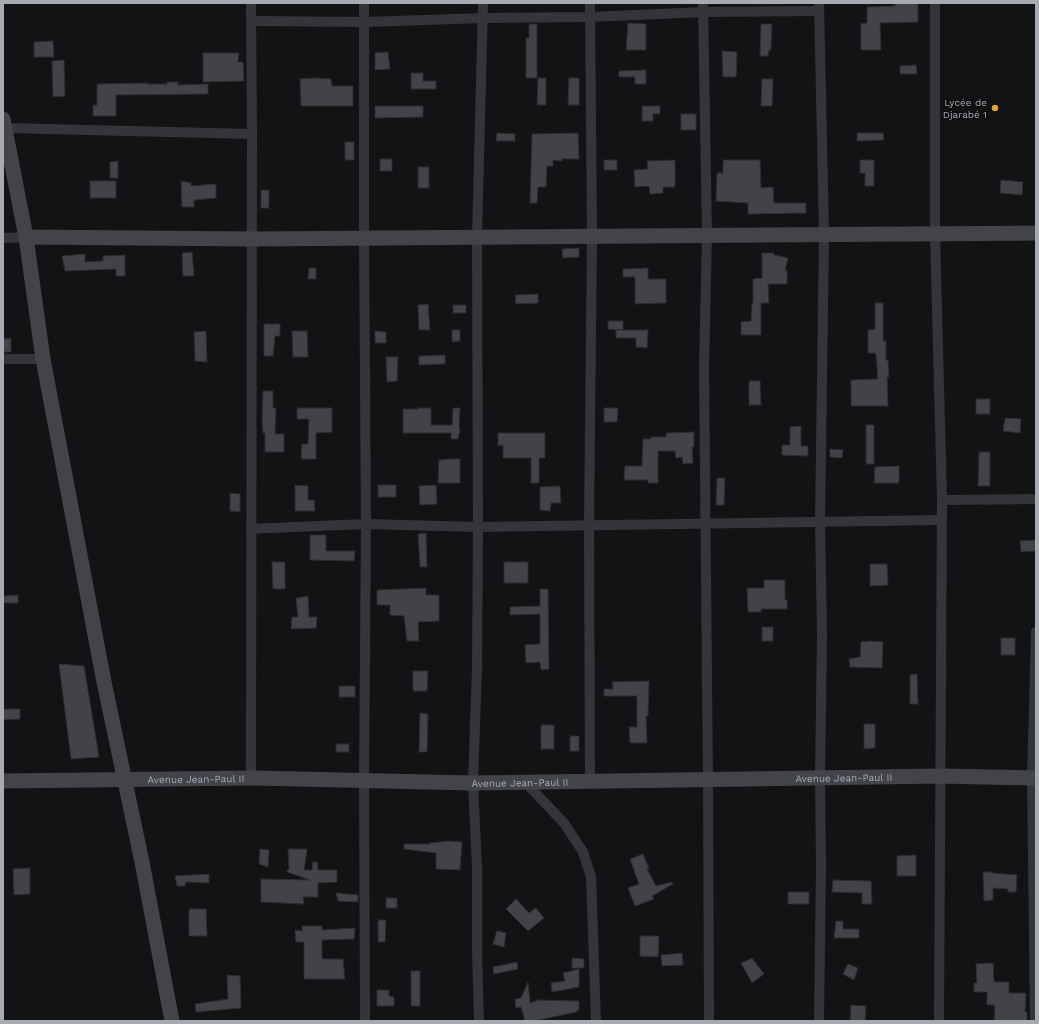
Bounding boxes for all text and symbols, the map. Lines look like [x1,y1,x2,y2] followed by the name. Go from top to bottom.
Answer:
[943,97,987,120] place label: Lycée de Djarabé 1
[990,103,1000,113] marker: Lycée de Djarabé 1
[795,772,892,784] street label: Avenue Jean-Paul II
[147,773,245,785] street label: Avenue Jean-Paul II
[471,777,568,789] street label: Avenue Jean-Paul II

